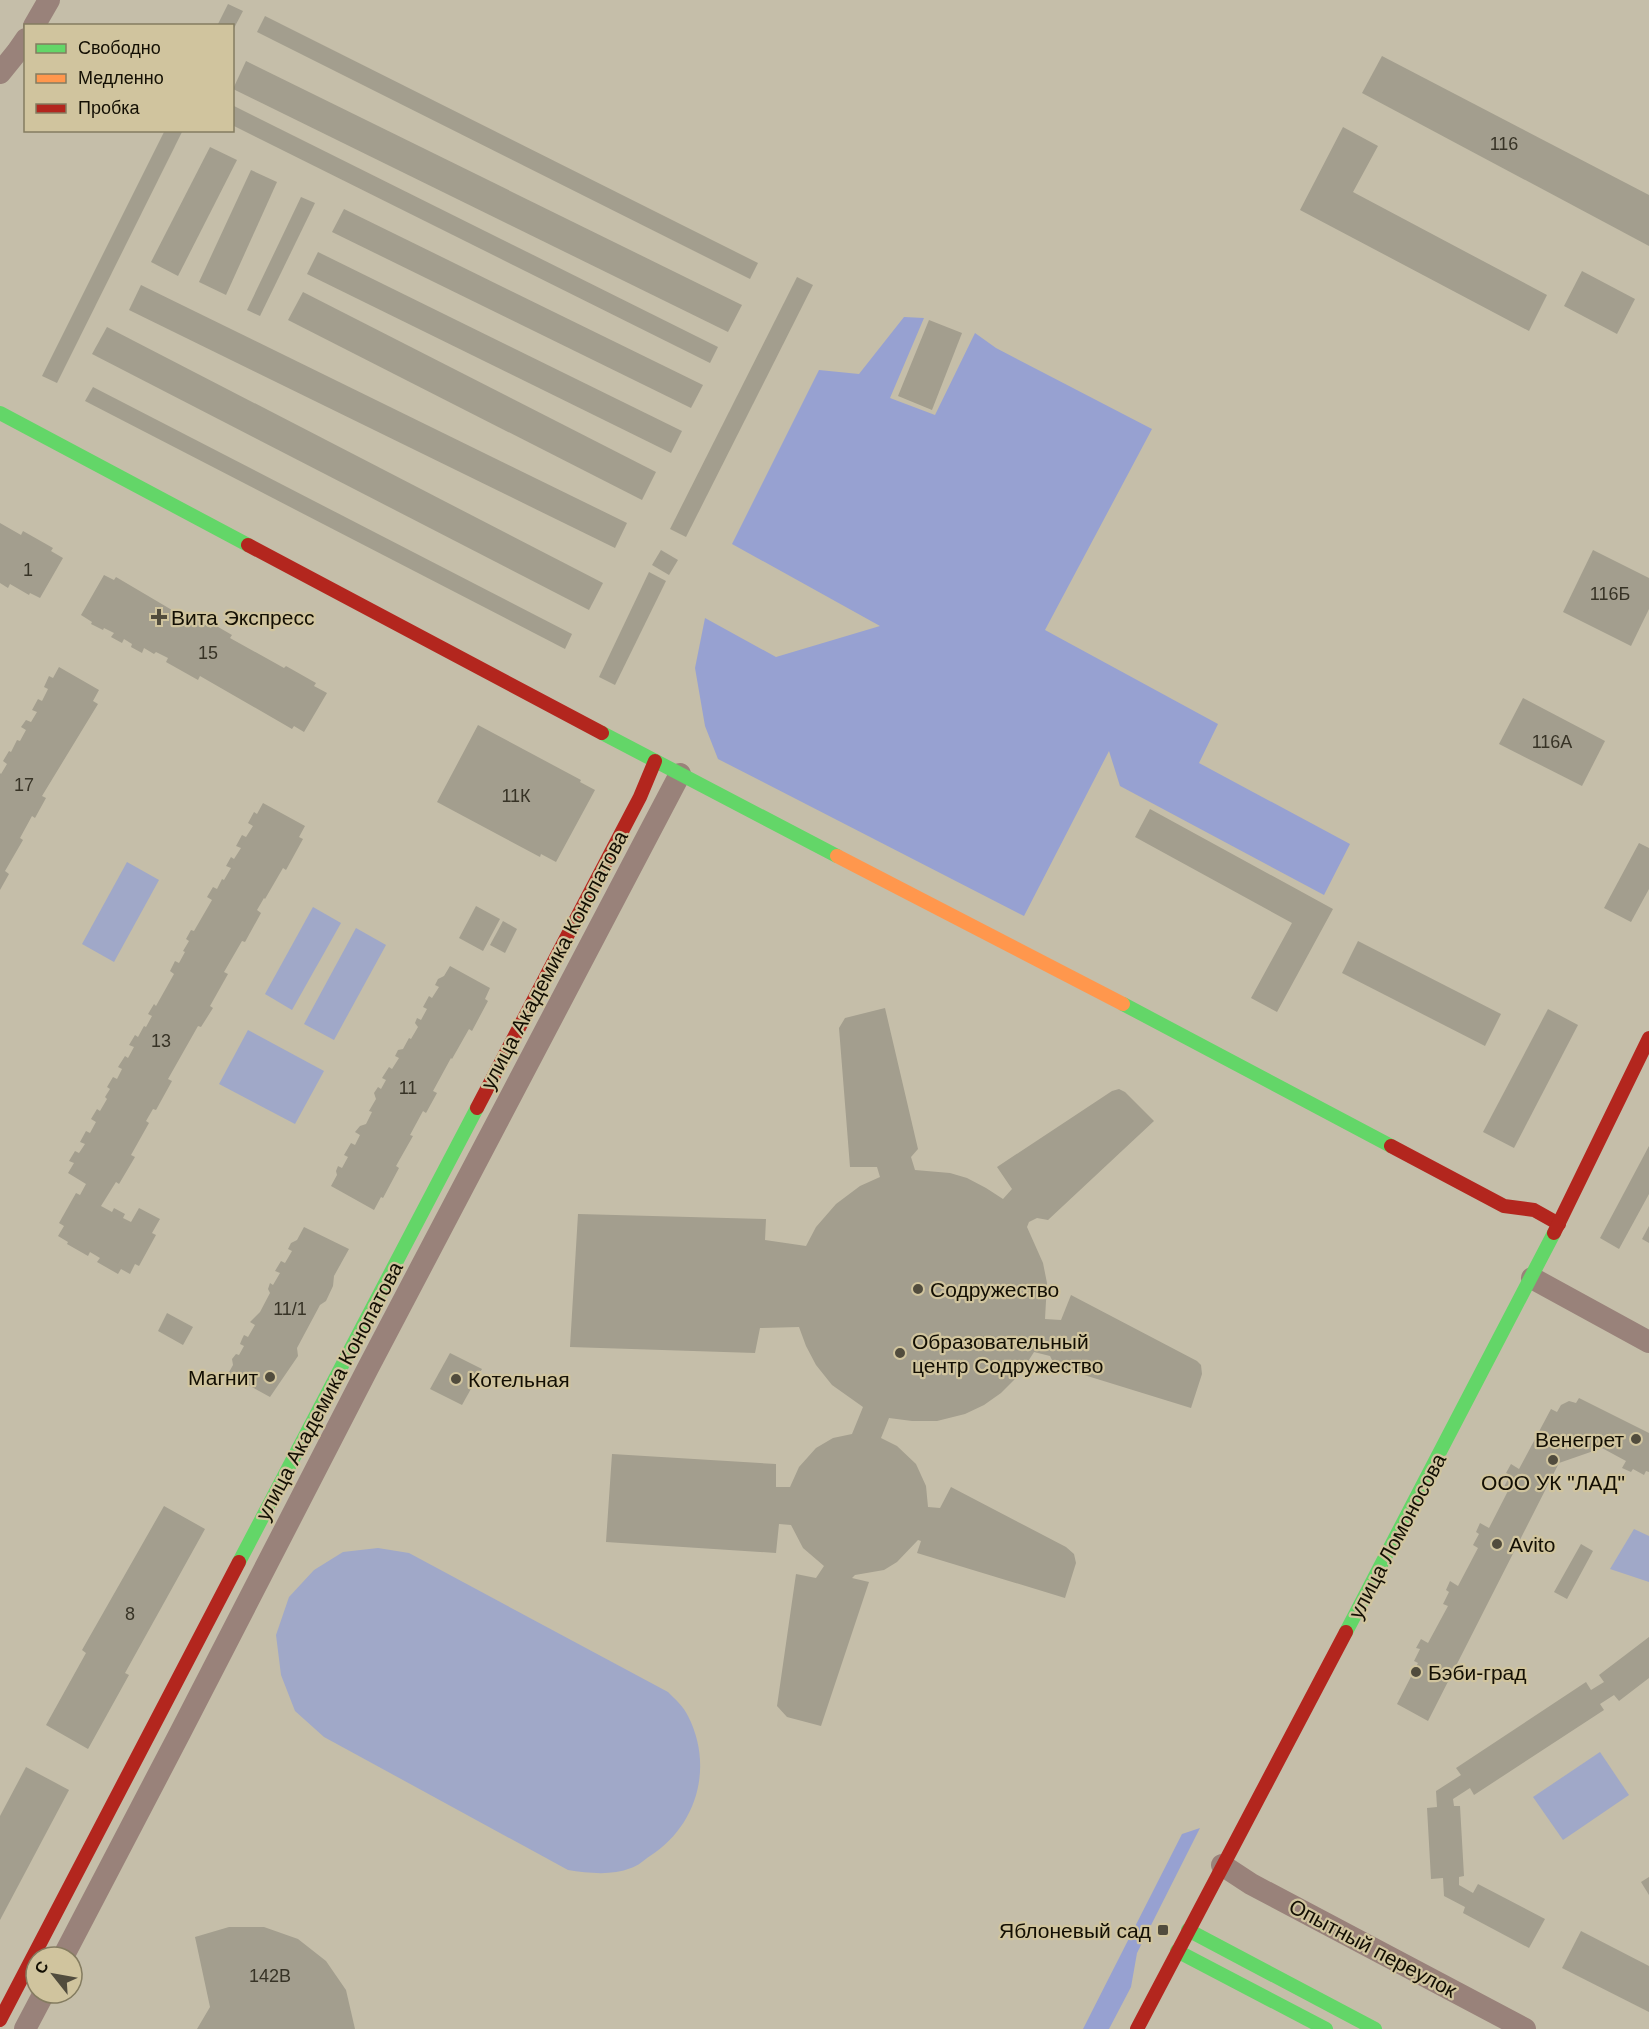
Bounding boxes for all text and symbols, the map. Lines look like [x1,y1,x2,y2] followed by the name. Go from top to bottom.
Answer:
[24,24,234,132] legend
[78,38,161,58] text: Свободно
[78,68,164,88] text: Медленно
[78,98,141,118] text: Пробка
[1490,134,1518,154] house number: 116
[23,560,33,580] house number: 1
[1590,584,1630,604] house number: 116Б
[171,606,314,629] place label: Вита Экспресс
[152,610,166,624] marker: Вита Экспресс
[198,643,218,663] house number: 15
[1532,732,1572,752] house number: 116А
[14,775,34,795] house number: 17
[501,786,531,806] house number: 11К
[476,826,632,1093] street label: улица Академика Конопатова
[151,1031,171,1051] house number: 13
[399,1078,417,1098] house number: 11
[251,1257,407,1524] street label: улица Академика Конопатова
[930,1278,1059,1301] place label: Содружество
[911,1282,925,1296] marker: Содружество
[273,1299,307,1319] house number: 11/1
[912,1330,1103,1377] place label: Образовательный центр Содружество
[893,1346,907,1360] marker: Образовательный центр Содружество
[188,1366,258,1389] place label: Магнит
[468,1368,570,1391] place label: Котельная
[263,1370,277,1384] marker: Магнит
[449,1372,463,1386] marker: Котельная
[1535,1428,1624,1451] place label: Венегрет
[1629,1432,1643,1446] marker: Венегрет
[1344,1449,1450,1622] street label: улица Ломоносова
[1546,1453,1560,1467] marker: ООО УК "ЛАД"
[1481,1471,1625,1494] place label: ООО УК "ЛАД"
[1509,1533,1555,1556] place label: Avito
[1490,1537,1504,1551] marker: Avito
[125,1604,135,1624] house number: 8
[1428,1661,1527,1684] place label: Бэби-град
[1409,1665,1423,1679] marker: Бэби-град
[1285,1894,1461,2002] street label: Опытный переулок
[999,1919,1151,1942] place label: Яблоневый сад
[1156,1923,1170,1937] marker: Яблоневый сад
[24,1945,84,2005] north arrow
[31,1958,52,1977] text: С
[249,1966,291,1986] house number: 142В

